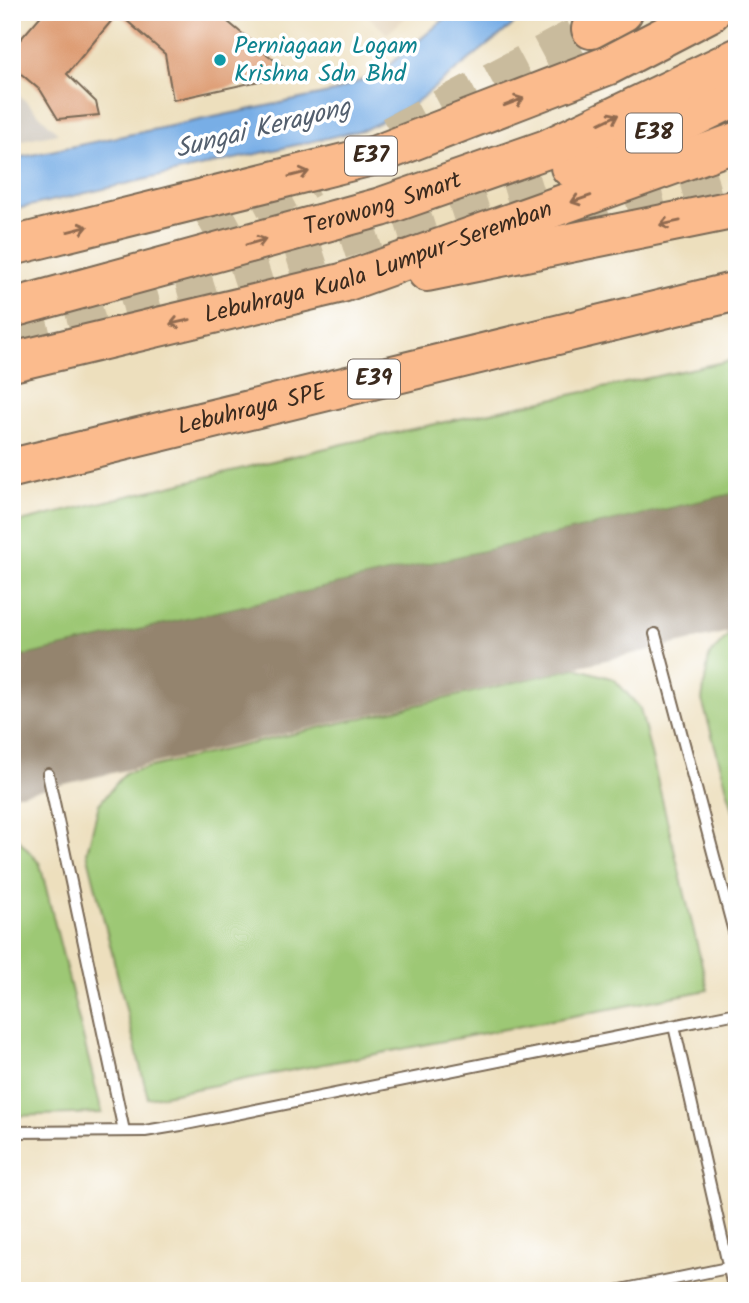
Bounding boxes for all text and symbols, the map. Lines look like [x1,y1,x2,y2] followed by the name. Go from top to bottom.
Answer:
[234,27,418,94] place label: Perniagaan Logam Krishna Sdn Bhd
[212,52,228,68] marker: Perniagaan Logam Krishna Sdn Bhd
[171,87,357,171] water label: Sungai Kerayong
[503,94,525,107] one-way arrow
[598,112,619,126] one-way arrow
[626,114,682,152] road number: E38
[345,136,397,176] road number: E37
[299,161,468,247] street label: Terowong Smart
[287,167,310,180] one-way arrow
[200,190,558,335] street label: Lebuhraya Kuala Lumpur–Seremban
[570,194,592,206] one-way arrow
[659,217,682,231] one-way arrow
[67,222,89,235] one-way arrow
[244,235,267,248] one-way arrow
[169,316,192,330] one-way arrow
[348,360,400,398] road number: E39
[173,372,331,446] street label: Lebuhraya SPE

